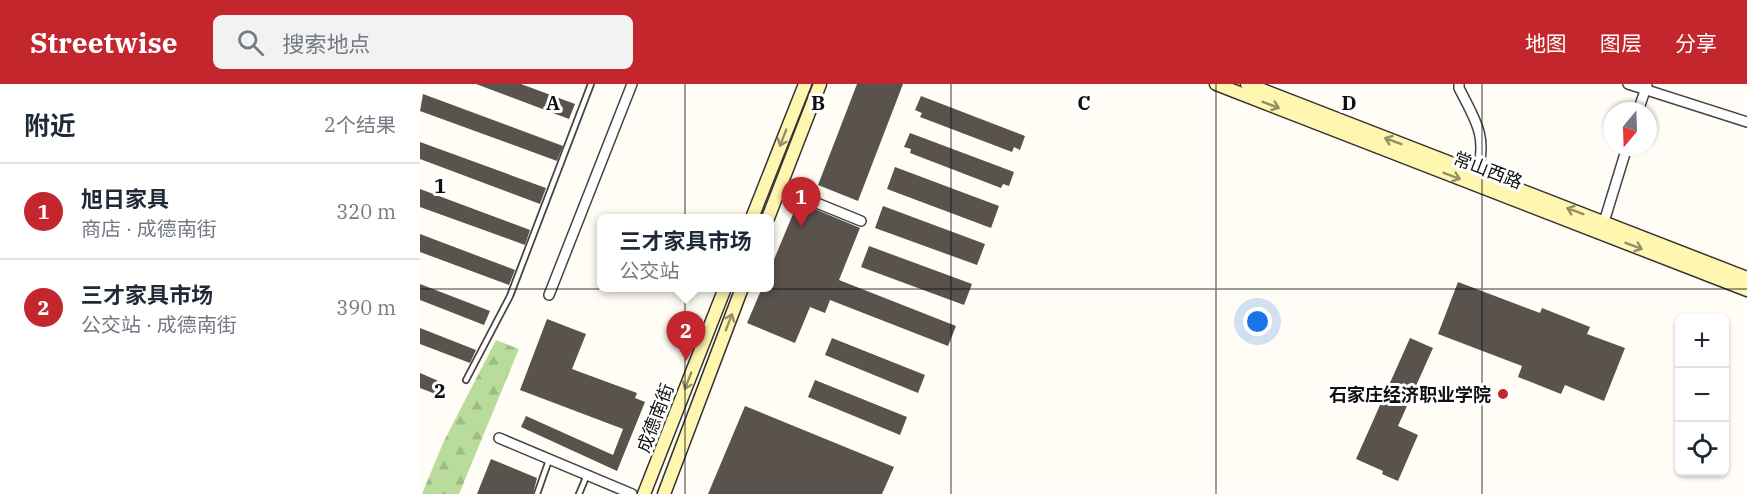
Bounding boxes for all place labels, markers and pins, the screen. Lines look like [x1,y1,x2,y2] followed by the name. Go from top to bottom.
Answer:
[782,178,820,227] pin: 1
[666,312,706,361] pin: 2
[1329,383,1491,406] place label: 石家庄经济职业学院
[1496,387,1510,401] marker: 石家庄经济职业学院

